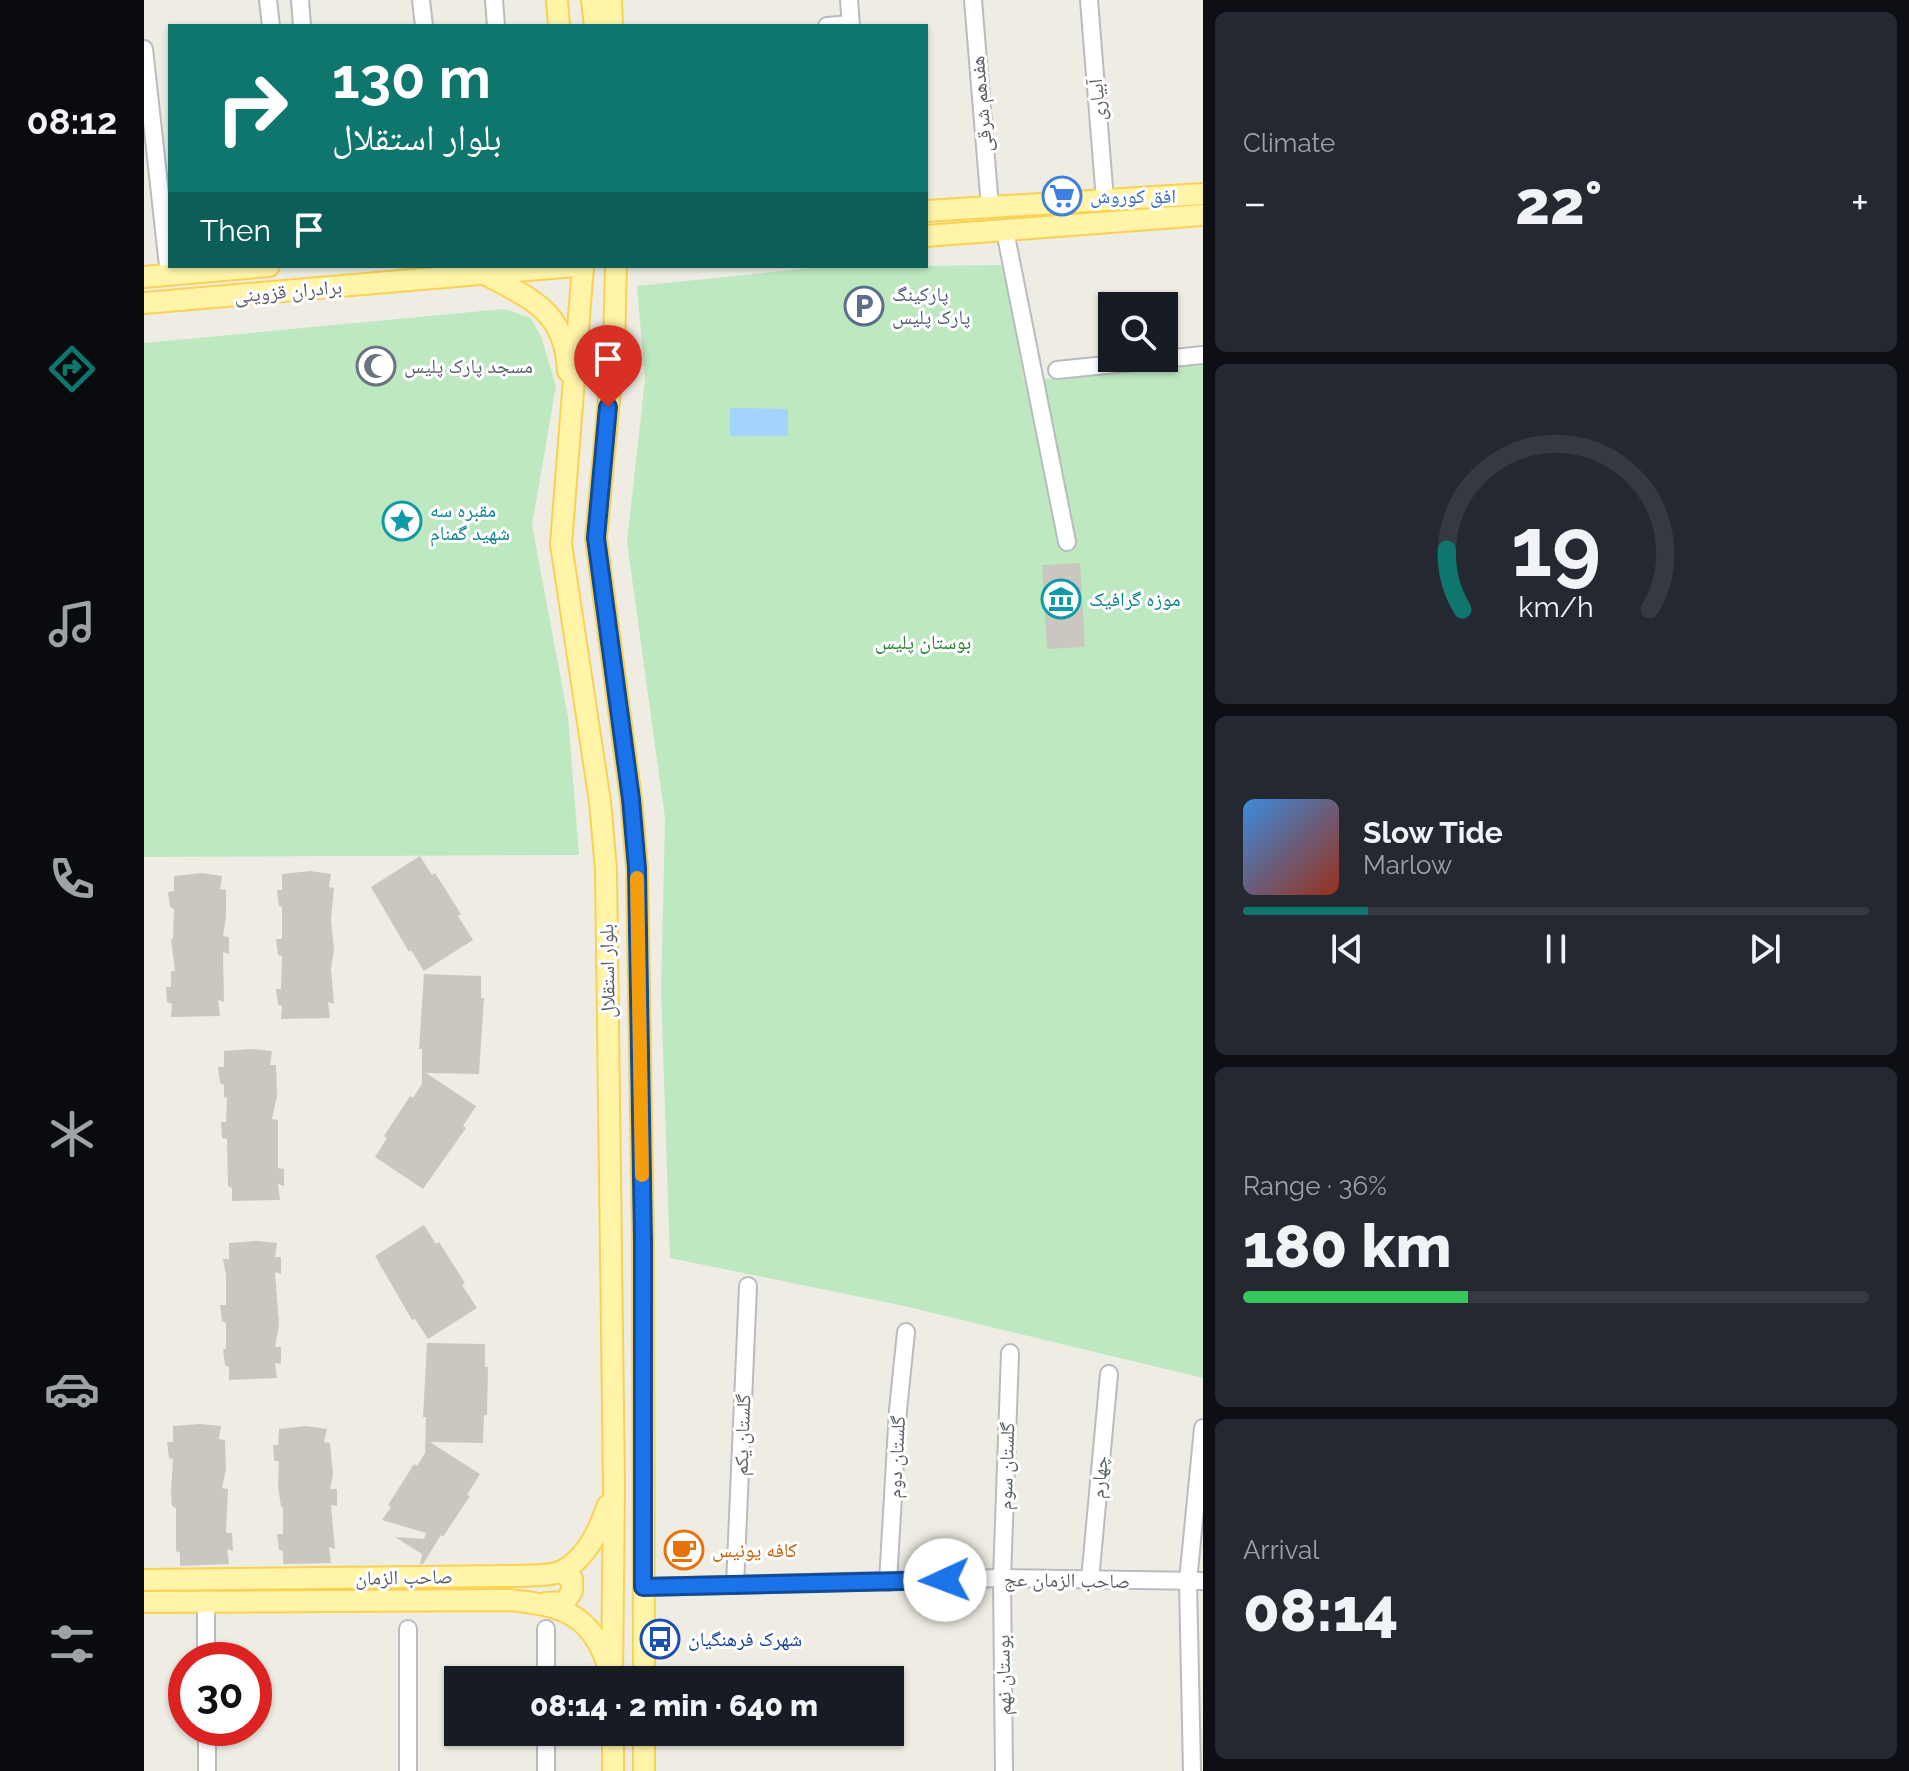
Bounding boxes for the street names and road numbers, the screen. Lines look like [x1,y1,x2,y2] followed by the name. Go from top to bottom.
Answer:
[965,55,999,153] street label: هفدهم شرقی
[1083,77,1111,122] street label: آبیاری
[233,274,343,308] street label: برادران قزوینی
[594,924,620,1018] street label: بلوار استقلال
[729,1393,757,1477] street label: گلستان یکم
[882,1415,912,1499] street label: گلستان دوم
[992,1422,1022,1510] street label: گلستان سوم
[1085,1454,1115,1500] street label: چهارم
[355,1564,453,1590] street label: صاحب الزمان
[1004,1567,1130,1594] street label: صاحب الزمان عج
[990,1634,1018,1716] street label: بوستان نهم

